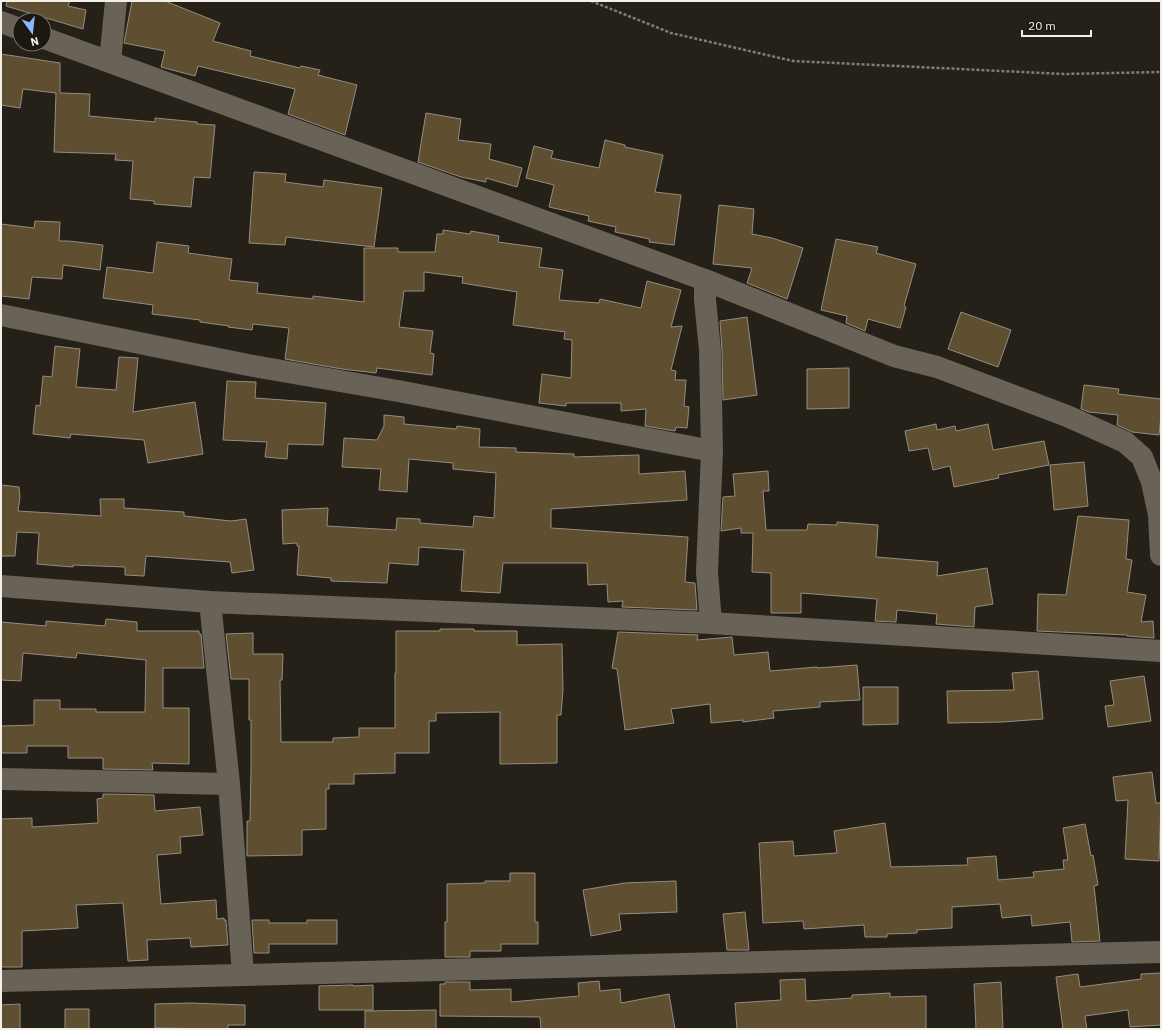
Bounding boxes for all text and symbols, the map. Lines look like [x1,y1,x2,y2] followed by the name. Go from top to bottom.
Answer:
[12,12,52,52] north arrow
[1022,12,1091,38] scale bar
[1028,18,1056,33] text: 20 m
[29,34,40,49] text: N

